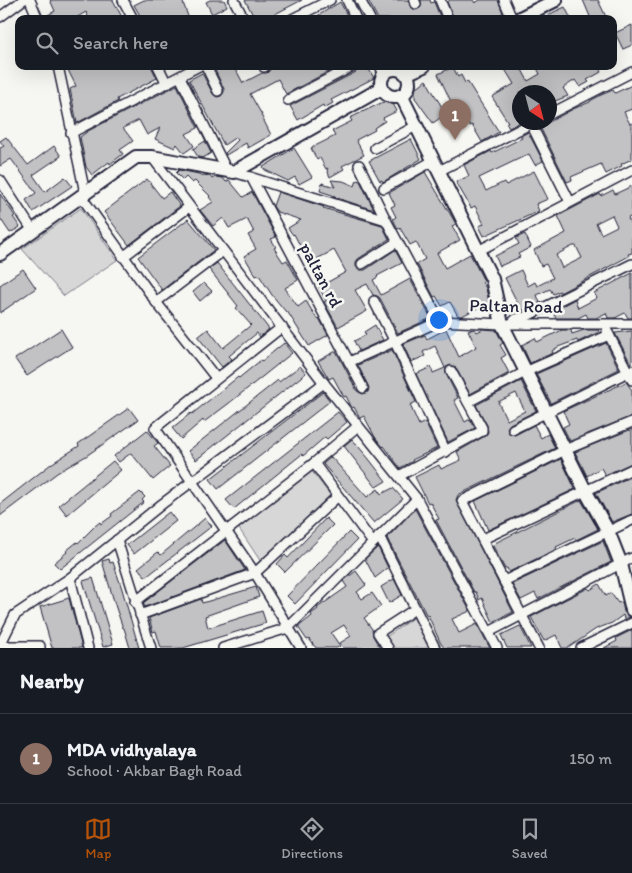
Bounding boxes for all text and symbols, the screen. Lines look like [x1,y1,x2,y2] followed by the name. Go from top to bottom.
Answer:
[15,15,617,70] search box
[33,29,61,57] icon: search
[73,31,168,54] text: Search here
[512,85,557,130] north arrow
[439,99,471,140] pin: 1
[295,239,347,311] street label: paltan rd
[469,294,563,318] street label: Paltan Road
[426,307,452,333] your location
[20,668,84,693] text: Nearby
[67,738,197,761] text: MDA vidhyalaya
[32,749,40,768] text: 1
[569,749,612,768] text: 150 m
[67,761,242,780] text: School · Akbar Bagh Road
[84,815,112,862] tab: Map
[281,815,343,862] tab: Directions
[512,815,548,862] tab: Saved

